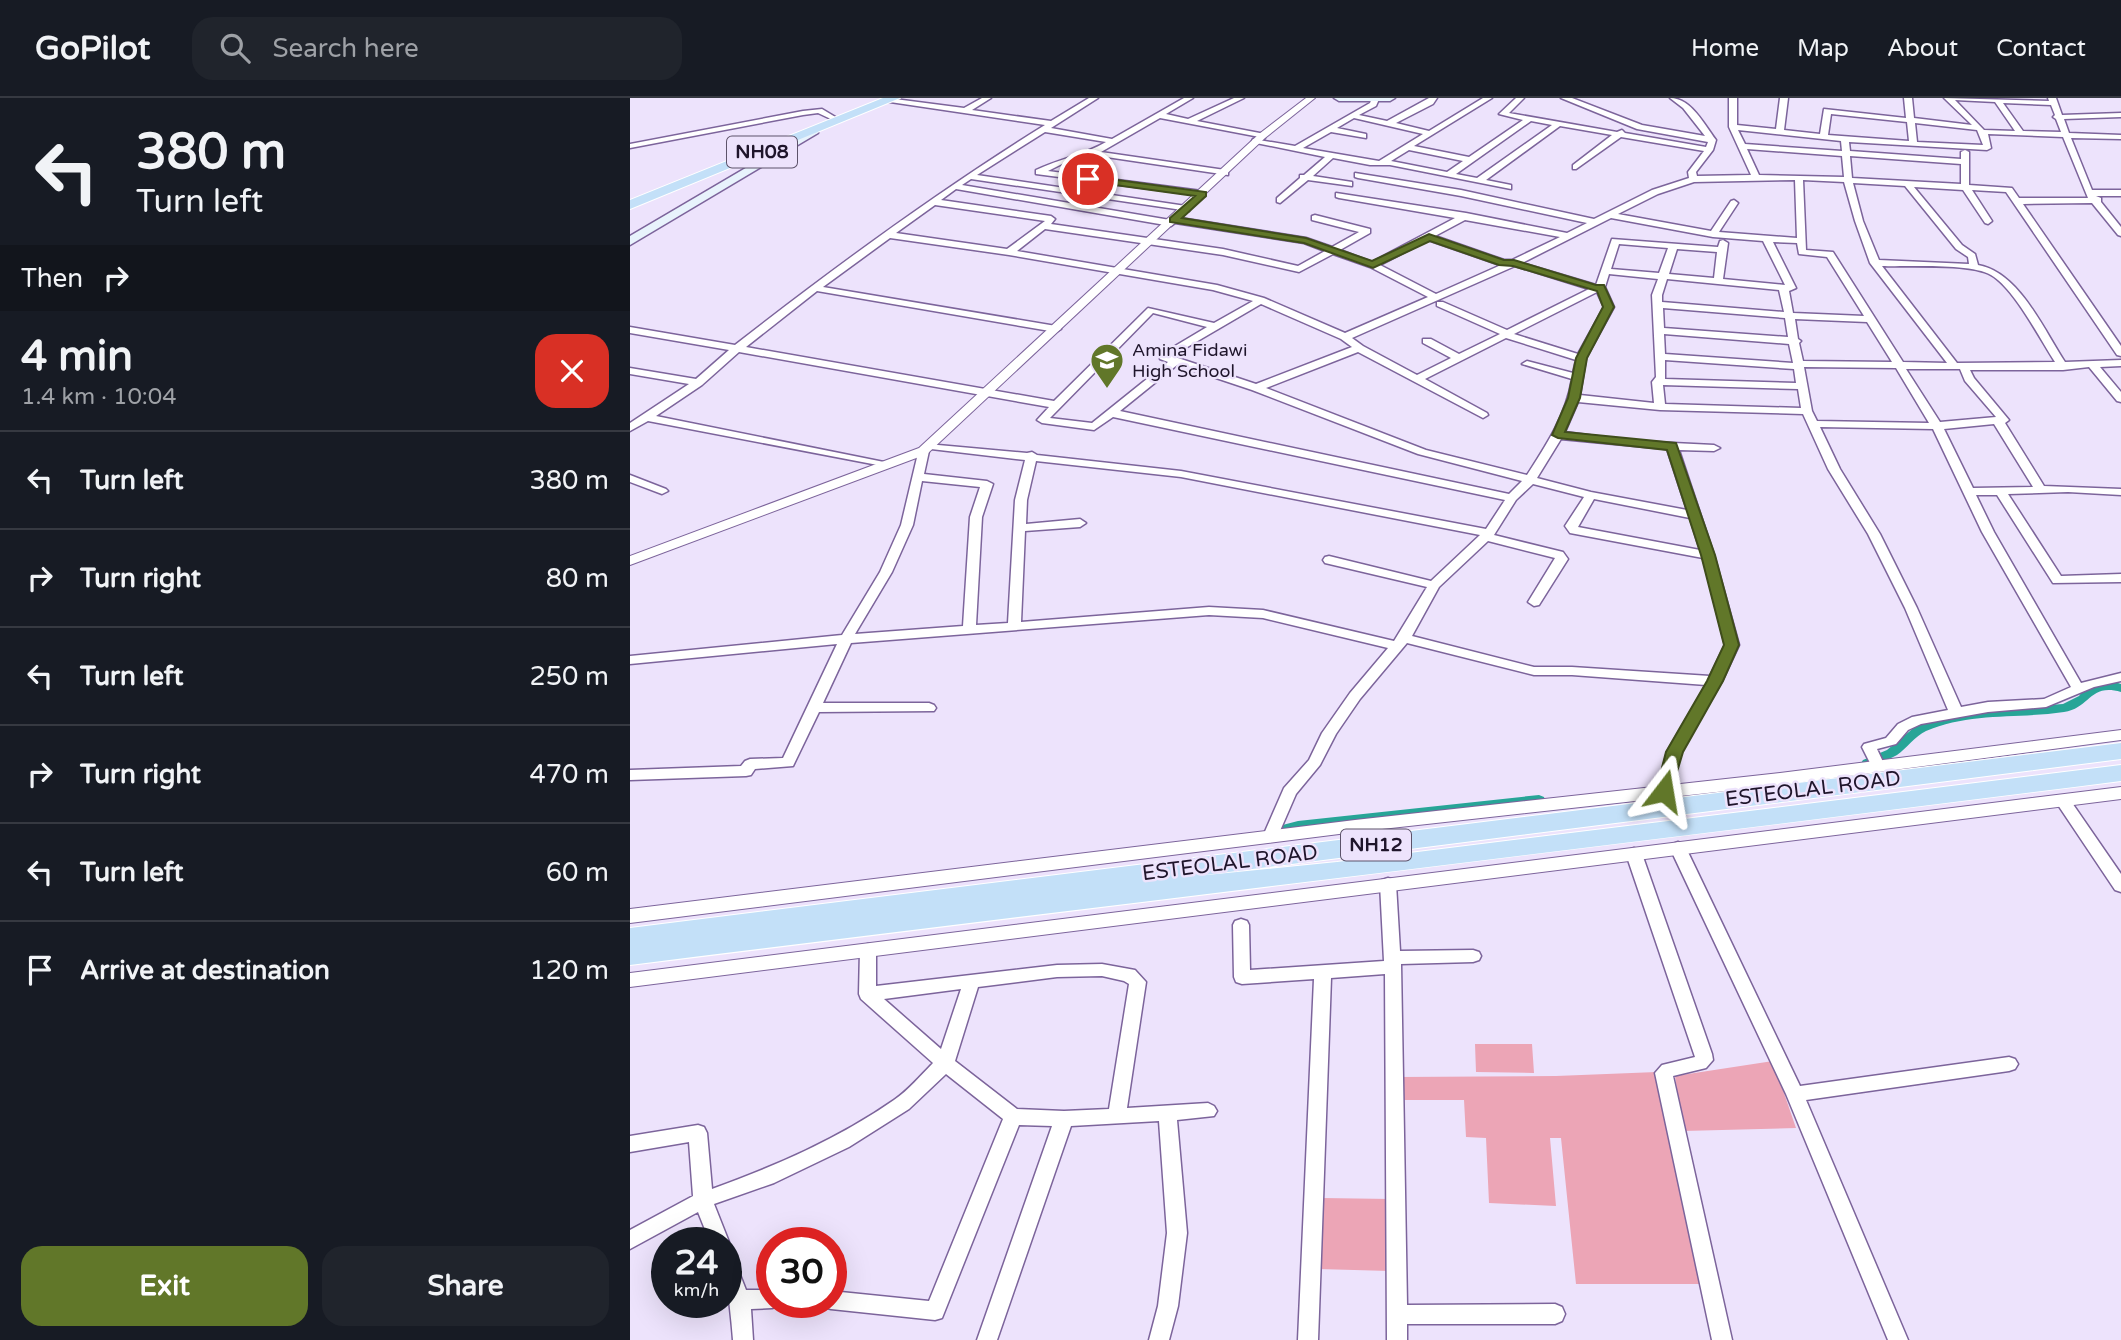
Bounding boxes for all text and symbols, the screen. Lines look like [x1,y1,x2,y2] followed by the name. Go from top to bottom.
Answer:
[192,17,682,80] search box
[35,29,150,68] text: GoPilot
[216,29,254,67] icon: search
[272,33,419,64] text: Search here
[1691,34,1759,63] text: Home
[1797,34,1849,63] text: Map
[1887,34,1958,63] text: About
[1996,34,2086,63] text: Contact
[136,123,286,182] text: 380 m
[21,126,112,217] icon: left
[727,136,797,168] road number: NH08
[1058,149,1118,209] pin
[1069,160,1107,198] icon: arrive
[136,183,263,221] text: Turn left
[97,259,135,297] icon: right
[21,263,83,294] text: Then
[21,331,133,382] text: 4 min
[535,334,609,408] button: close
[1132,339,1247,382] place label: Amina Fidawi High School
[1088,341,1126,390] school or university icon: Amina Fidawi High School
[21,383,177,411] text: 1.4 km · 10:04
[21,461,59,499] icon: left
[80,465,183,496] text: Turn left
[529,465,609,496] text: 380 m
[21,559,59,597] icon: right
[80,563,201,594] text: Turn right
[546,563,609,594] text: 80 m
[21,657,59,695] icon: left
[80,661,183,692] text: Turn left
[529,661,609,692] text: 250 m
[1627,754,1701,828] position arrow
[21,755,59,793] icon: right
[80,759,201,790] text: Turn right
[529,759,609,790] text: 470 m
[1724,766,1902,812] street label: ESTEOLAL ROAD
[1341,830,1411,860] road number: NH12
[1141,840,1319,886] street label: ESTEOLAL ROAD
[21,853,59,891] icon: left
[80,857,183,888] text: Turn left
[546,857,609,888] text: 60 m
[21,951,59,989] icon: arrive
[80,955,330,986] text: Arrive at destination
[529,955,609,986] text: 120 m
[756,1227,847,1318] speed limit sign: 30
[675,1242,718,1284] text: 24
[21,1246,308,1326] button: Exit
[322,1246,609,1326] button: Share
[674,1279,719,1301] text: km/h

